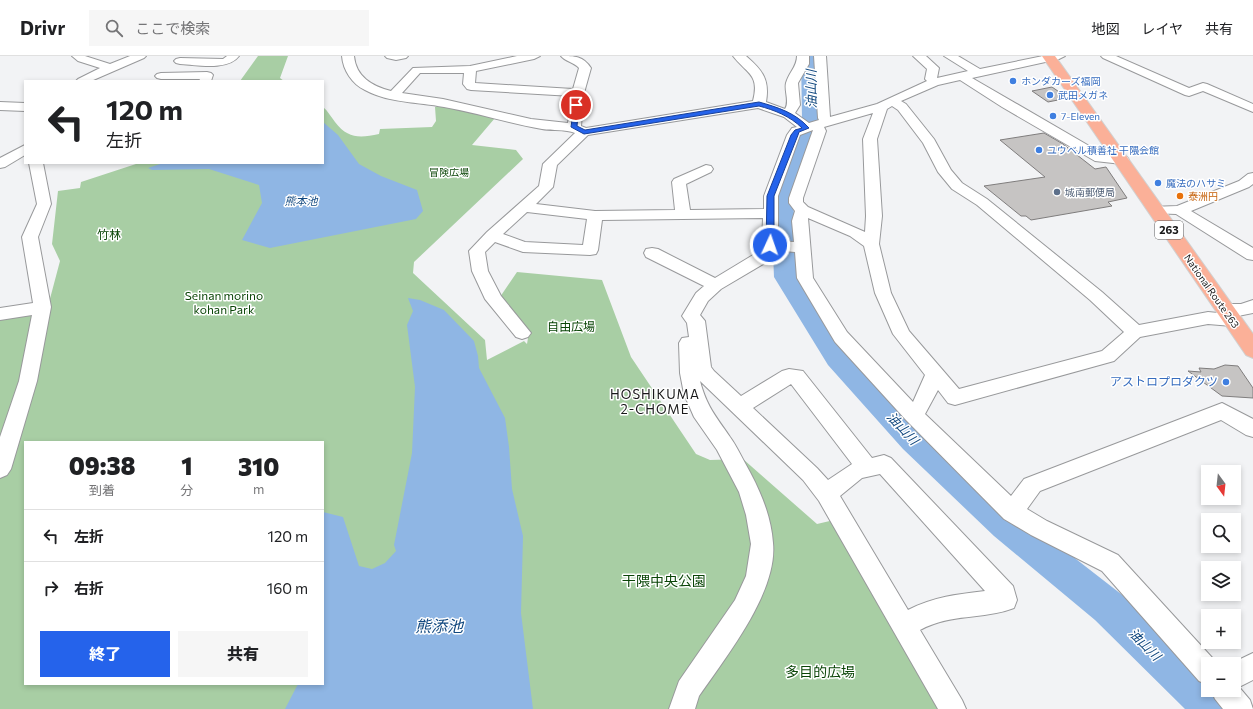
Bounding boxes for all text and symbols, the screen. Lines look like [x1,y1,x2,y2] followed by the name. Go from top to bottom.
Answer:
[89,10,369,46] search box
[20,16,65,39] text: Drivr
[103,17,125,39] icon: search
[135,19,210,37] text: ここで検索
[1091,20,1119,37] text: 地図
[1141,20,1183,37] text: レイヤ
[1205,20,1233,37] text: 共有
[803,67,819,109] water label: 油山川
[1021,75,1101,87] place label: ホンダカーズ福岡
[1008,76,1018,86] marker: ホンダカーズ福岡
[559,88,593,122] pin
[1058,89,1108,101] place label: 武田メガネ
[1045,90,1055,100] marker: 武田メガネ
[106,92,183,126] text: 120 m
[565,94,587,116] icon: arrive
[40,96,92,148] icon: left
[1061,110,1100,122] place label: 7-Eleven
[1048,111,1058,121] marker: 7-Eleven
[106,129,142,151] text: 左折
[1047,144,1159,156] place label: ユウベル積善社 干隈会館
[1034,145,1044,155] marker: ユウベル積善社 干隈会館
[429,166,469,178] park label: 冒険広場
[1166,177,1226,189] place label: 魔法のハサミ
[1153,178,1163,188] marker: 魔法のハサミ
[1065,186,1115,198] place label: 城南郵便局
[1052,187,1062,197] marker: 城南郵便局
[1188,190,1218,202] place label: 泰洲円
[1175,191,1185,201] marker: 泰洲円
[285,194,318,207] water label: 熊本池
[1155,221,1183,239] road number: 263
[749,224,791,266] position arrow
[97,227,121,241] park label: 竹林
[1182,252,1242,330] street label: National Route 263
[185,288,263,316] park label: Seinan morino kohan Park
[547,319,595,333] park label: 自由広場
[1110,374,1218,388] place label: アストロプロダクツ
[1221,377,1231,387] marker: アストロプロダクツ
[610,386,700,417] district label: HOSHIKUMA 2-CHOME
[884,408,924,449] water label: 油山川
[69,451,136,480] text: 09:38
[181,451,192,480] text: 1
[238,452,279,481] text: 310
[1201,465,1241,505] north arrow
[1201,465,1241,697] map controls
[253,481,264,497] text: m
[89,482,115,498] text: 到着
[180,482,193,498] text: 分
[1201,513,1241,553] button: search
[40,525,62,547] icon: left
[74,527,104,545] text: 左折
[268,527,308,545] text: 120 m
[1201,561,1241,601] button: layers
[622,572,706,589] park label: 干隈中央公園
[40,577,62,599] icon: right
[74,579,104,597] text: 右折
[267,579,308,597] text: 160 m
[1201,609,1241,649] button: +
[415,616,465,635] water label: 熊添池
[1126,625,1166,665] water label: 油山川
[40,631,170,677] button: 終了
[178,631,308,677] button: 共有
[1201,657,1241,697] button: −
[785,663,855,680] park label: 多目的広場

